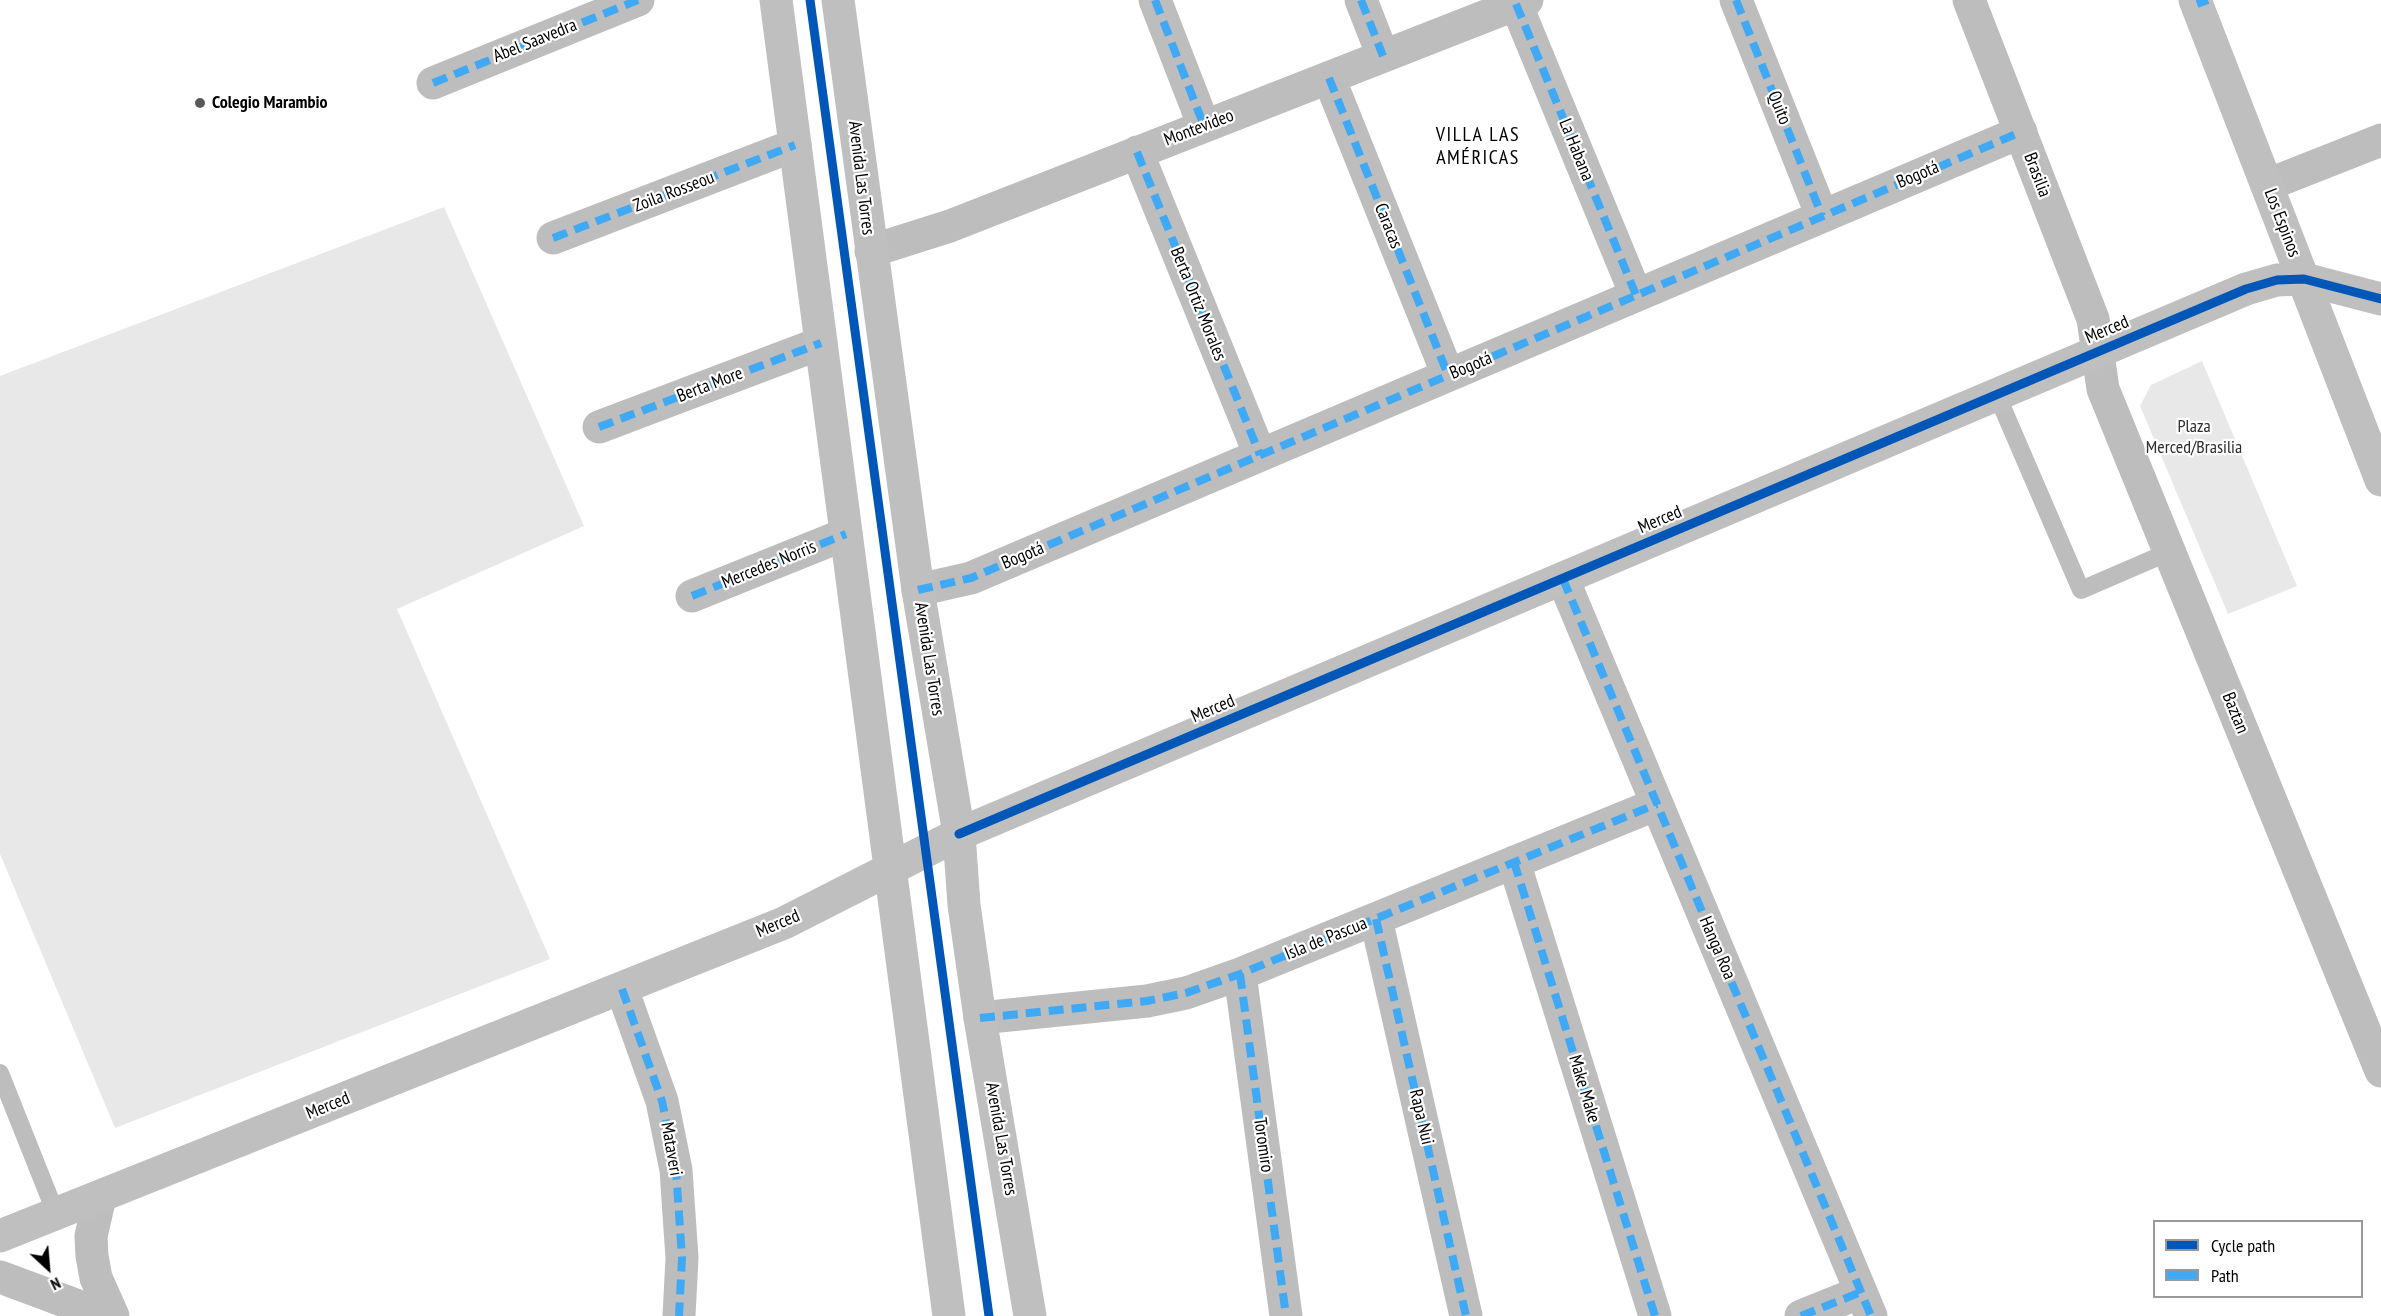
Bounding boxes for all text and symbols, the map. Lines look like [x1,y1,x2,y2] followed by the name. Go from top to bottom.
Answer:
[490,14,580,68] street label: Abel Saavedra
[1763,88,1795,128] street label: Quito
[212,92,328,114] place label: Colegio Marambio
[193,96,207,110] marker: Colegio Marambio
[1161,105,1237,151] street label: Montevideo
[1554,116,1598,184] street label: La Habana
[843,120,879,236] street label: Avenida Las Torres
[1436,123,1520,170] district label: VILLA LAS AMÉRICAS
[2019,150,2055,200] street label: Brasilia
[1894,156,1942,194] street label: Bogotá
[631,167,717,217] street label: Zoila Rosseou
[2259,186,2305,260] street label: Los Espinos
[1369,200,1407,252] street label: Caracas
[1165,244,1231,364] street label: Berta Ortiz Morales
[2082,311,2132,349] street label: Merced
[1447,347,1495,385] street label: Bogotá
[674,363,746,407] street label: Berta More
[2146,416,2242,458] park label: Plaza Merced/Brasilia
[1635,501,1685,539] street label: Merced
[719,536,819,594] street label: Mercedes Norris
[999,537,1047,575] street label: Bogotá
[909,601,949,717] street label: Avenida Las Torres
[2217,689,2253,737] street label: Baztan
[1188,690,1238,728] street label: Merced
[753,905,803,943] street label: Merced
[1282,913,1370,965] street label: Isla de Pascua
[1694,913,1740,983] street label: Hanga Roa
[1563,1053,1605,1125] street label: Make Make
[980,1081,1022,1197] street label: Avenida Las Torres
[1404,1087,1438,1147] street label: Rapa Nui
[303,1088,353,1124] street label: Merced
[1248,1116,1278,1174] street label: Toromiro
[656,1120,686,1178] street label: Mataveri
[2153,1220,2363,1298] legend
[2211,1234,2275,1257] text: Cycle path
[18,1238,78,1298] north arrow
[2211,1264,2239,1287] text: Path
[48,1273,64,1295] text: N

